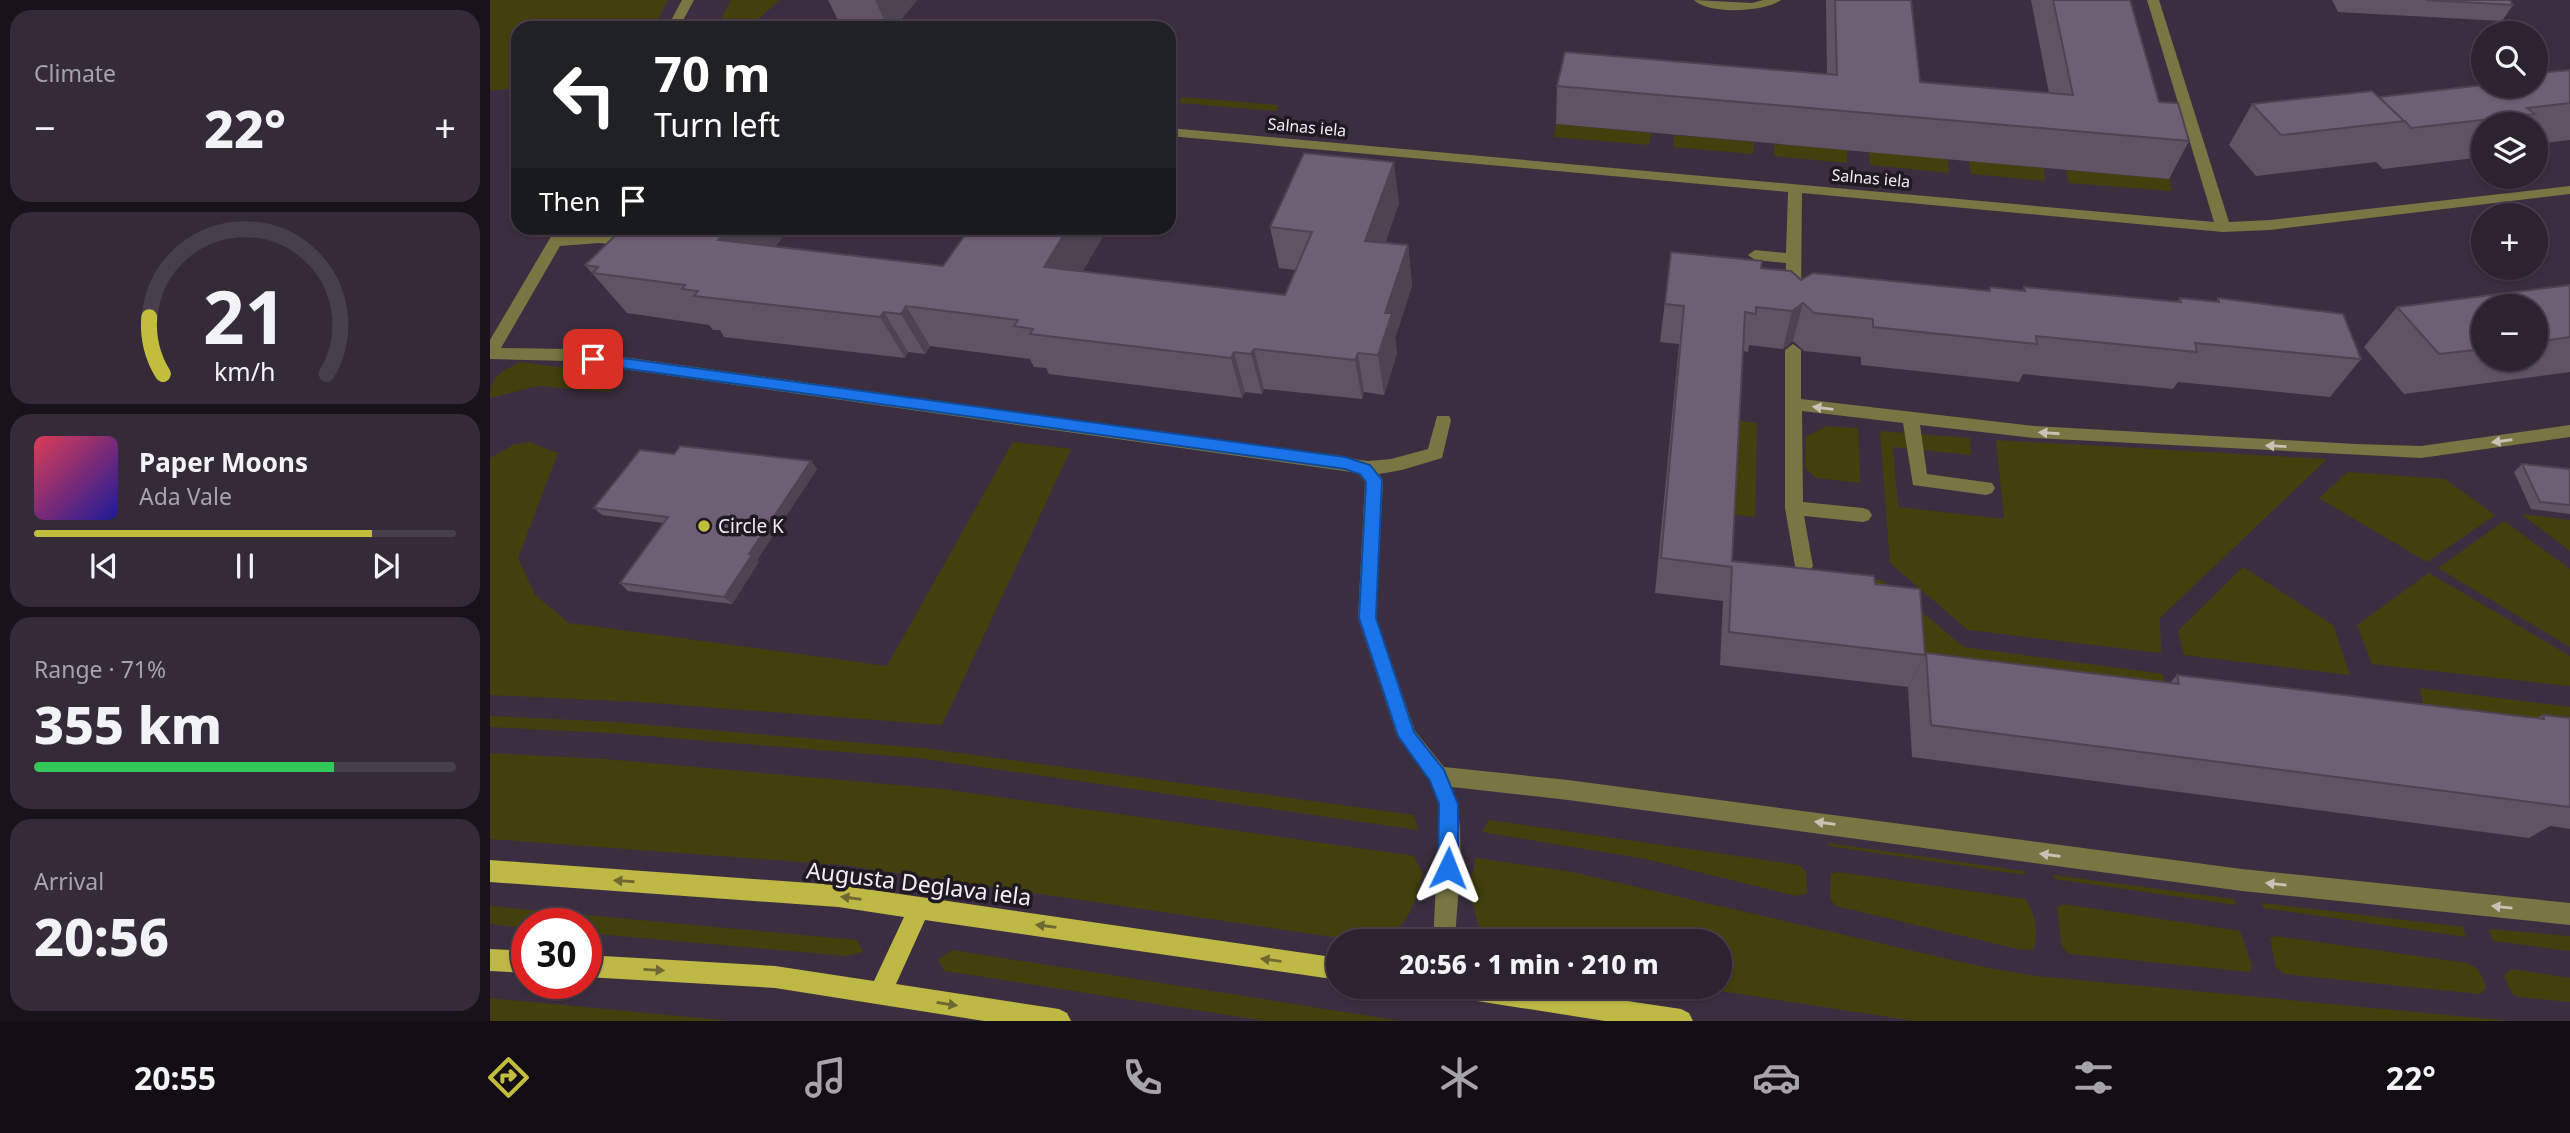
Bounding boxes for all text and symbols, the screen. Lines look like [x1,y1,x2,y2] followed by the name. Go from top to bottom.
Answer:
[2471,21,2548,371] map controls
[2471,21,2548,98] button: search
[654,40,771,106] text: 70 m
[539,49,630,140] icon: left
[34,57,116,89] text: Climate
[204,92,286,163] text: 22°
[34,101,56,153] text: −
[434,101,456,153] text: +
[654,103,780,146] text: Turn left
[2471,112,2548,189] button: layers
[1267,113,1347,141] street label: Salnas iela
[1831,164,1911,192] street label: Salnas iela
[614,182,652,220] icon: arrive
[539,183,600,219] text: Then
[2471,203,2548,280] button: +
[203,267,287,366] text: 21
[2471,294,2548,371] button: −
[563,329,623,389] pin
[574,340,612,378] icon: arrive
[214,354,276,388] text: km/h
[1811,402,1833,413] one-way arrow
[2037,427,2059,438] one-way arrow
[2491,436,2513,447] one-way arrow
[2265,440,2287,451] one-way arrow
[139,444,308,480] text: Paper Moons
[139,480,232,512] text: Ada Vale
[718,513,784,539] place label: Circle K
[696,518,712,534] marker: Circle K
[85,547,123,585] icon: previous
[226,547,264,585] icon: pause
[367,547,405,585] icon: next
[34,653,166,685] text: Range · 71%
[34,688,222,759] text: 355 km
[1814,818,1836,829] one-way arrow
[1411,831,1485,905] position arrow
[2039,849,2061,860] one-way arrow
[805,853,1033,913] street label: Augusta Deglava iela
[34,865,104,897] text: Arrival
[613,875,635,886] one-way arrow
[2265,878,2287,889] one-way arrow
[840,892,862,903] one-way arrow
[34,900,169,971] text: 20:56
[2491,902,2513,913] one-way arrow
[511,908,602,999] speed limit sign: 30
[1035,921,1057,932] one-way arrow
[1399,946,1659,982] text: 20:56 · 1 min · 210 m
[1260,954,1282,965] one-way arrow
[644,964,666,975] one-way arrow
[936,999,958,1010] one-way arrow
[484,1053,533,1102] icon: directions
[801,1053,850,1102] icon: music
[1118,1053,1167,1102] icon: phone
[1435,1053,1484,1102] icon: climate
[1752,1053,1801,1102] icon: car
[2069,1053,2118,1102] icon: filters
[134,1056,216,1099] text: 20:55
[2386,1056,2436,1099] text: 22°

